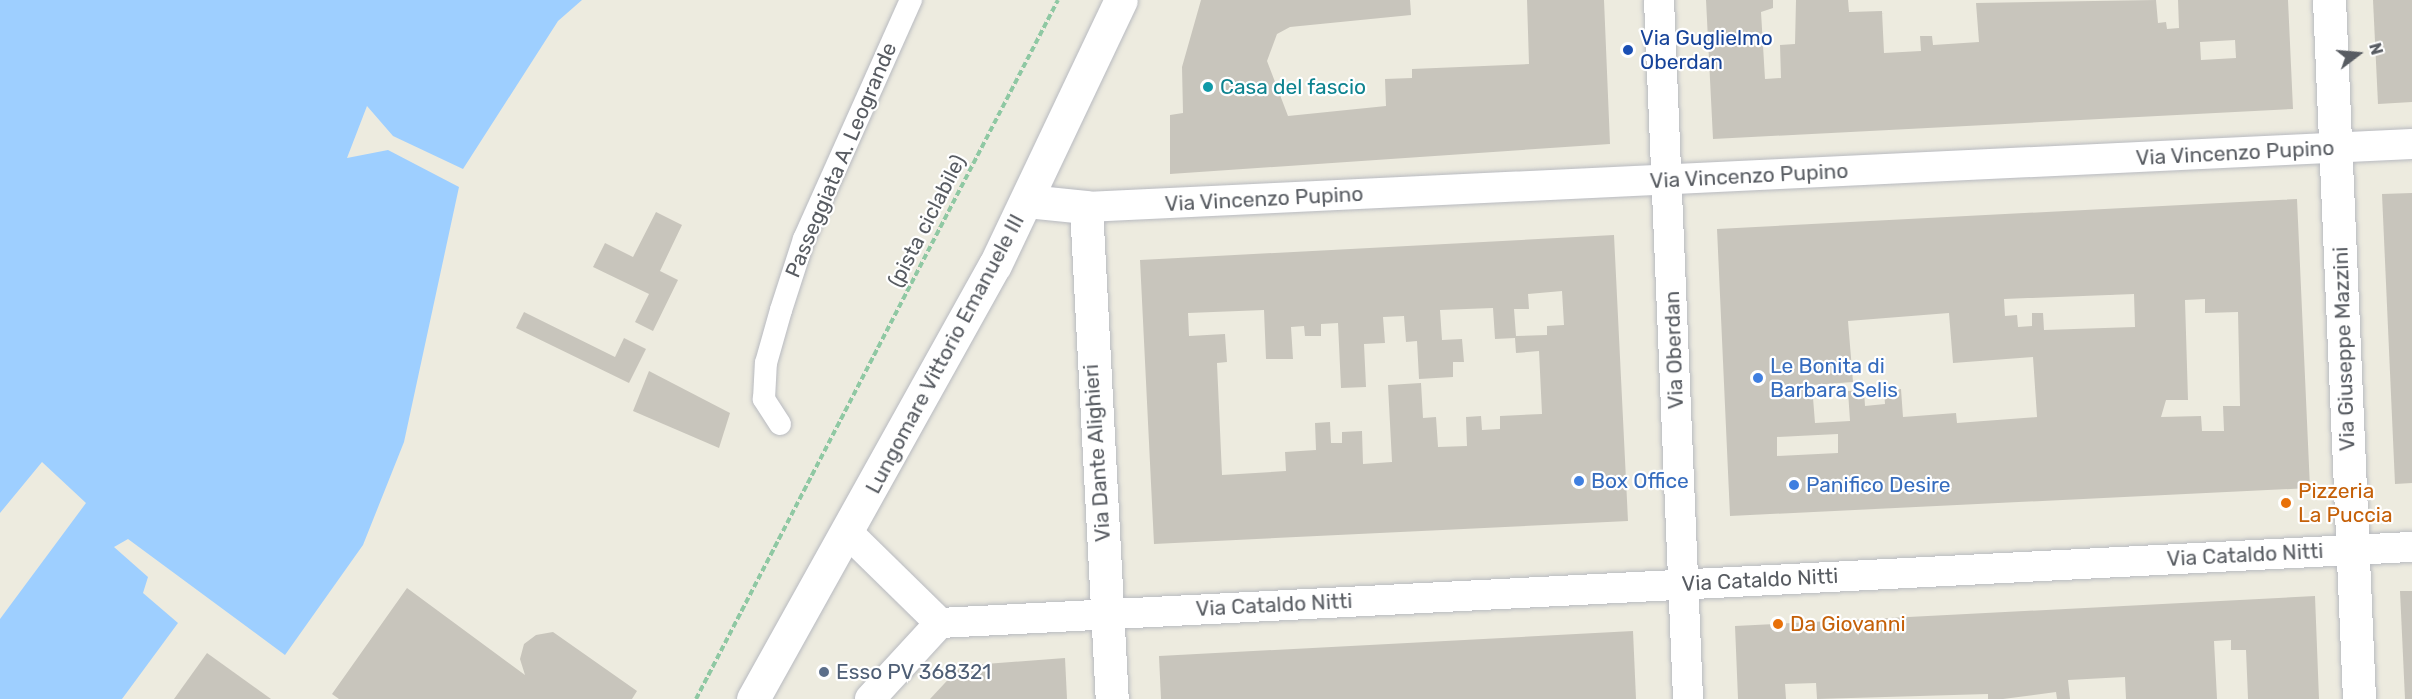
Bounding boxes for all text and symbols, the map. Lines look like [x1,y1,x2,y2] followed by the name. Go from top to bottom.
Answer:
[2328,24,2388,84] north arrow
[1640,25,1773,75] place label: Via Guglielmo Oberdan
[780,38,902,282] street label: Passeggiata A. Leogrande
[2365,41,2387,57] text: N
[1621,43,1635,57] marker: Via Guglielmo Oberdan
[1220,74,1366,100] place label: Casa del fascio
[1201,80,1215,94] marker: Casa del fascio
[2135,135,2335,171] street label: Via Vincenzo Pupino
[883,151,971,291] street label: (pista ciclabile)
[1649,158,1849,194] street label: Via Vincenzo Pupino
[1164,181,1364,217] street label: Via Vincenzo Pupino
[860,210,1030,498] street label: Lungomare Vittorio Emanuele III
[2328,246,2360,452] street label: Via Giuseppe Mazzini
[1659,290,1689,410] street label: Via Oberdan
[1770,353,1898,403] place label: Le Bonita di Barbara Selis
[1078,363,1116,543] street label: Via Dante Alighieri
[1751,371,1765,385] marker: Le Bonita di Barbara Selis
[1591,468,1689,494] place label: Box Office
[1806,472,1951,498] place label: Panifico Desire
[1572,474,1586,488] marker: Box Office
[1787,478,1801,492] marker: Panifico Desire
[2298,478,2393,528] place label: Pizzeria La Puccia
[2279,496,2293,510] marker: Pizzeria La Puccia
[2166,538,2324,572] street label: Via Cataldo Nitti
[1681,563,1839,597] street label: Via Cataldo Nitti
[1195,588,1353,622] street label: Via Cataldo Nitti
[1790,611,1906,637] place label: Da Giovanni
[1771,617,1785,631] marker: Da Giovanni
[836,659,992,685] place label: Esso PV 368321
[817,665,831,679] marker: Esso PV 368321

